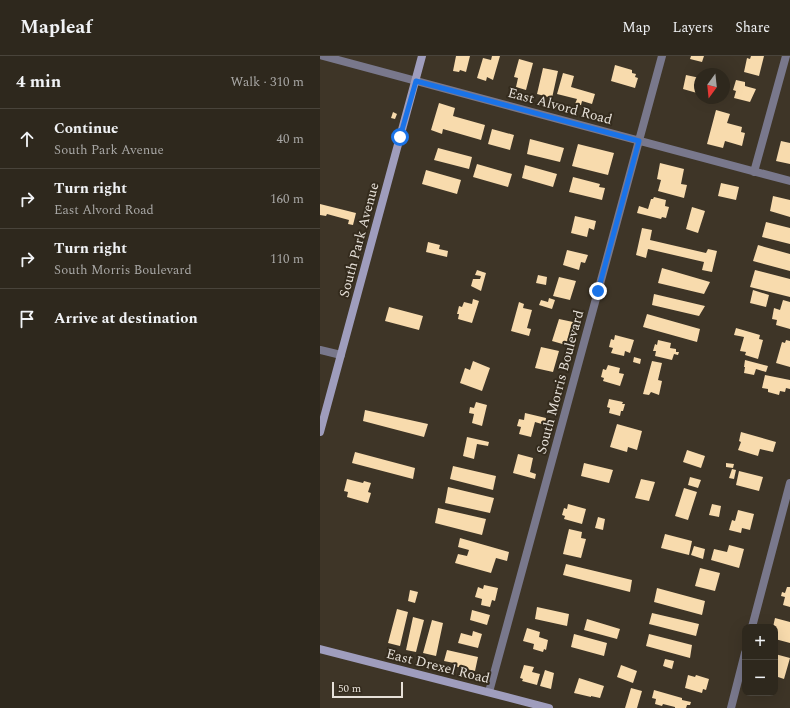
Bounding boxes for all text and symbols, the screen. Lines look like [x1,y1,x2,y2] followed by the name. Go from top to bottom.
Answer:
[20,13,92,42] text: Mapleaf
[622,17,651,38] text: Map
[673,17,713,38] text: Layers
[735,17,770,38] text: Share
[694,68,730,104] north arrow
[16,69,61,95] text: 4 min
[230,72,304,92] text: Walk · 310 m
[505,82,615,130] street label: East Alvord Road
[54,117,119,140] text: Continue
[16,128,38,150] icon: ahead
[391,128,409,146] route start
[277,129,304,149] text: 40 m
[54,140,164,160] text: South Park Avenue
[54,177,127,200] text: Turn right
[334,180,385,300] street label: South Park Avenue
[16,188,38,210] icon: right
[270,189,304,209] text: 160 m
[54,200,154,220] text: East Alvord Road
[54,237,127,260] text: Turn right
[16,248,38,270] icon: right
[270,249,304,269] text: 110 m
[54,260,192,280] text: South Morris Boulevard
[589,282,607,300] route end
[54,307,198,330] text: Arrive at destination
[531,307,589,456] street label: South Morris Boulevard
[16,308,38,330] icon: arrive
[742,624,778,696] map controls
[742,624,778,660] button: +
[384,643,492,689] street label: East Drexel Road
[742,660,778,696] button: −
[332,680,403,699] scale bar
[338,680,361,697] text: 50 m

